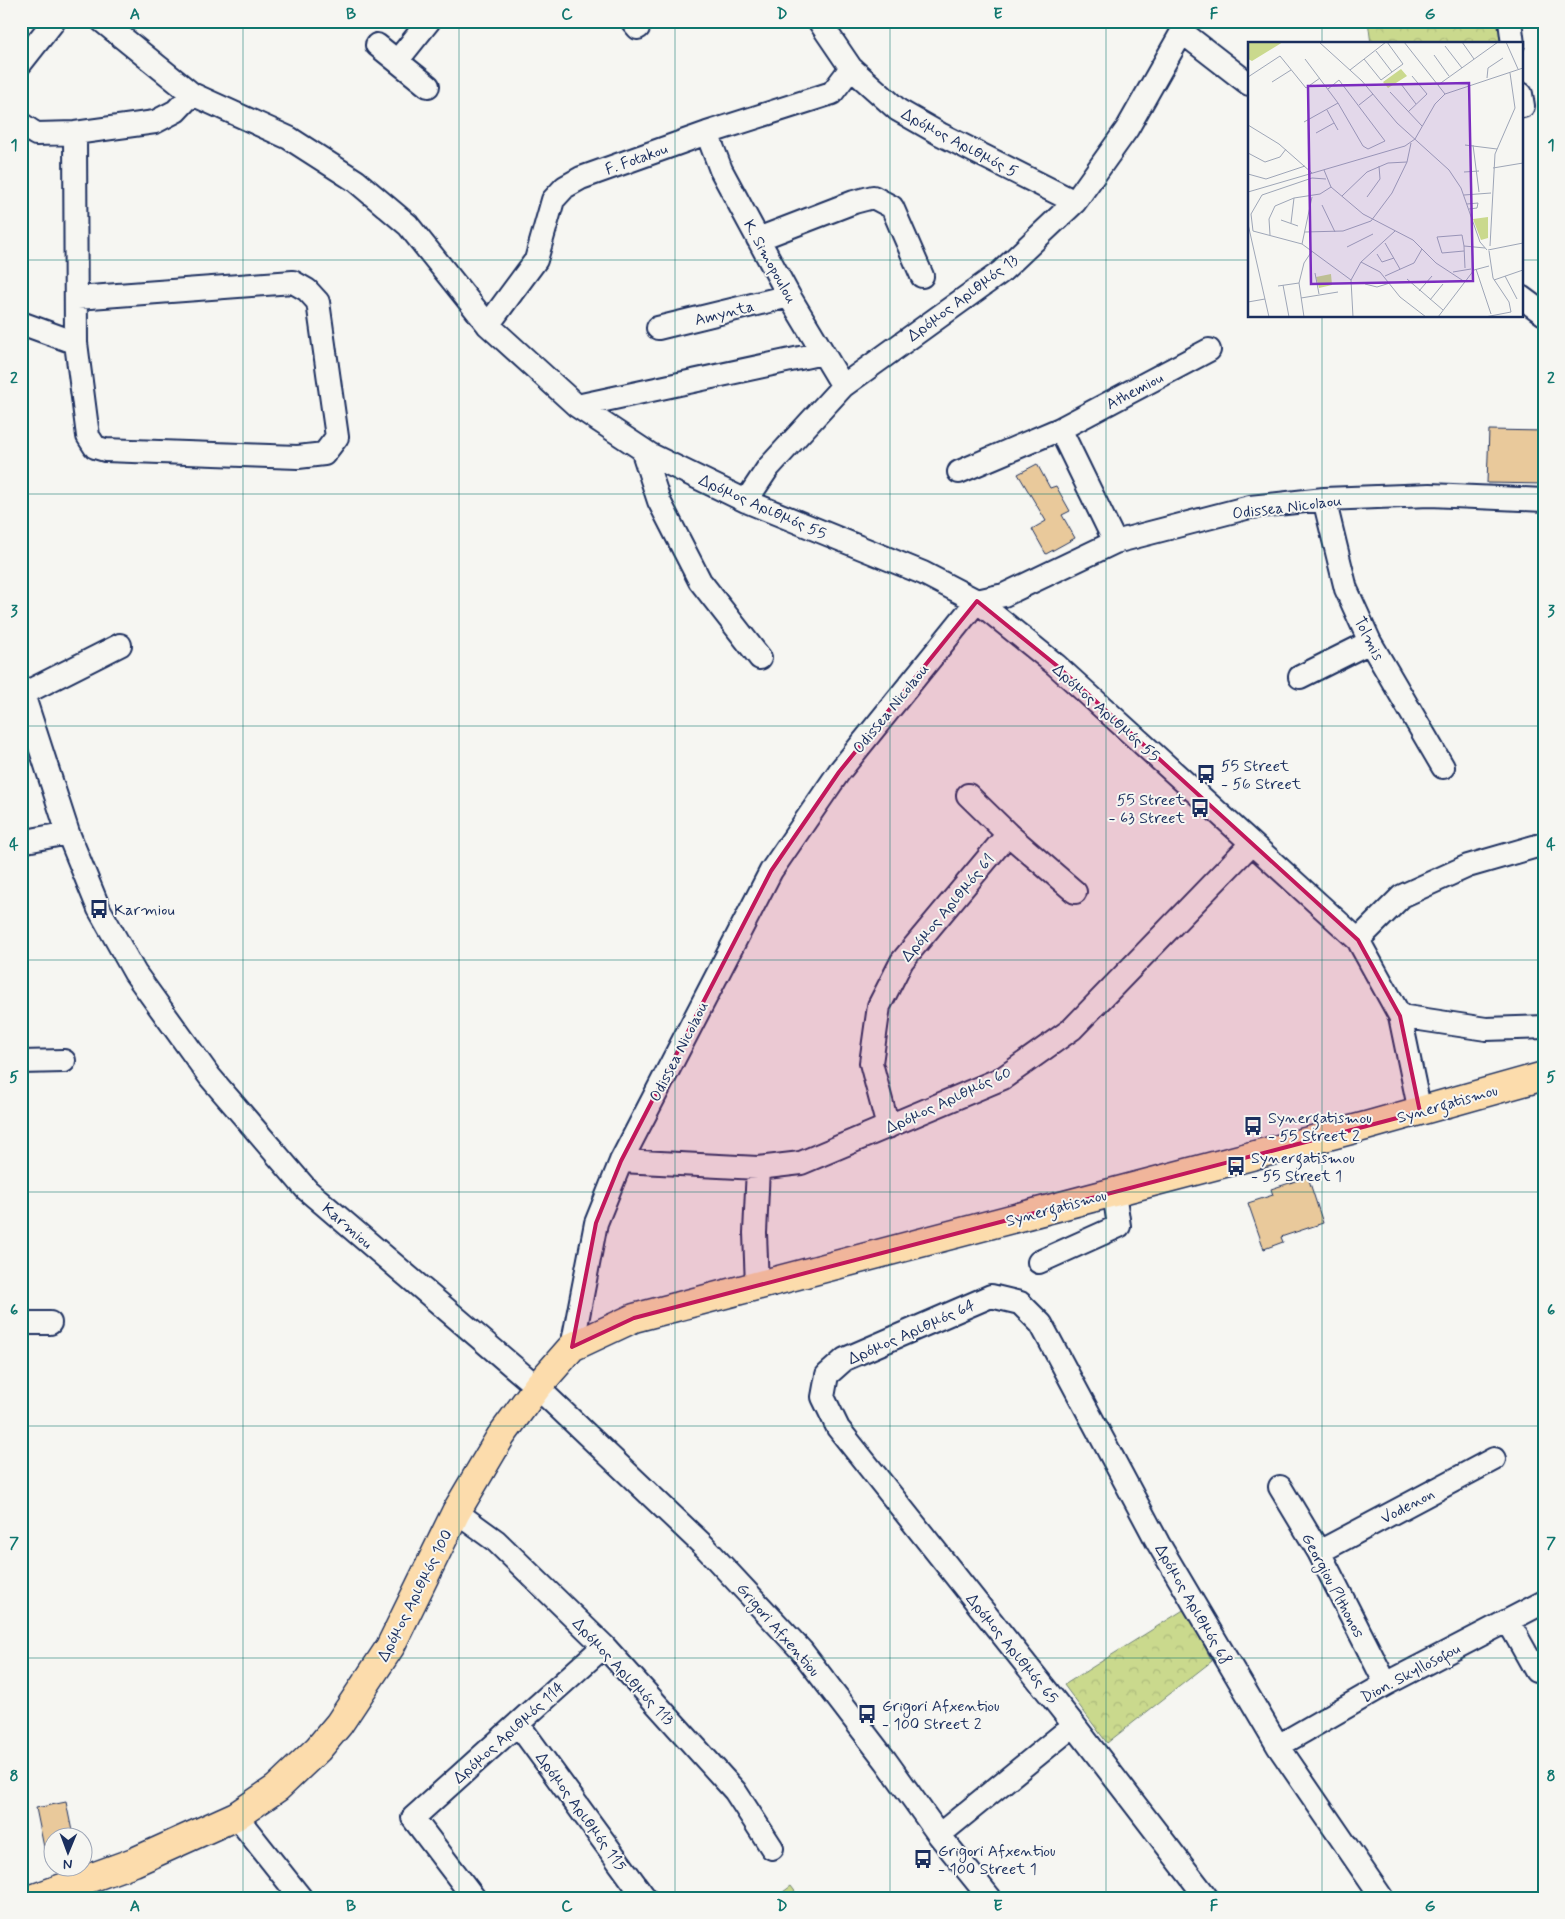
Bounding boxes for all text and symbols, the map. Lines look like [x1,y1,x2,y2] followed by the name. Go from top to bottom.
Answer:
[130,4,140,25] text: A
[346,4,356,25] text: B
[561,4,573,25] text: C
[776,4,788,25] text: D
[993,4,1003,25] text: E
[1210,4,1219,25] text: F
[1425,4,1436,25] text: G
[1248,42,1522,318] inset map
[897,104,1021,183] street label: Δρόμος Αριθμός 5
[10,135,18,156] text: 1
[1547,135,1555,156] text: 1
[602,138,671,180] street label: F. Fotakou
[738,216,801,307] street label: K. Simopoulou
[903,250,1023,347] street label: Δρόμος Αριθμός 13
[692,296,756,331] street label: Amynta
[10,368,18,389] text: 2
[1103,368,1167,415] street label: Athemiou
[1547,368,1555,389] text: 2
[695,470,830,545] street label: Δρόμος Αριθμός 55
[1231,490,1343,525] street label: Odissea Nicolaou
[10,601,18,622] text: 3
[1547,601,1555,622] text: 3
[1349,613,1389,664] street label: Tolmis
[848,659,934,758] street label: Odissea Nicolaou
[1048,659,1164,767] street label: Δρόμος Αριθμός 55
[1221,756,1302,795] place label: 55 Street - 56 Street
[1195,763,1217,785] bus stop icon: 55 Street - 56 Street
[1108,790,1186,829] place label: 55 Street - 63 Street
[1189,797,1211,819] bus stop icon: 55 Street - 63 Street
[9,834,19,855] text: 4
[1546,834,1556,855] text: 4
[897,850,999,966] street label: Δρόμος Αριθμός 61
[88,898,110,920] bus stop icon: Karmiou
[114,900,175,921] place label: Karmiou
[645,998,714,1105] street label: Odissea Nicolaou
[882,1062,1015,1139] street label: Δρόμος Αριθμός 60
[9,1067,19,1088] text: 5
[1546,1067,1556,1088] text: 5
[1395,1080,1501,1130] street label: Synergatismou
[1268,1108,1372,1147] place label: Synergatismou - 55 Street 2
[1242,1115,1264,1137] bus stop icon: Synergatismou - 55 Street 2
[1251,1148,1355,1187] place label: Synergatismou - 55 Street 1
[1225,1155,1247,1177] bus stop icon: Synergatismou - 55 Street 1
[1004,1185,1110,1233] street label: Synergatismou
[317,1198,377,1254] street label: Karmiou
[845,1295,979,1370] street label: Δρόμος Αριθμός 64
[10,1300,18,1321] text: 6
[1547,1300,1555,1321] text: 6
[1377,1483,1438,1529] street label: Vodenon
[373,1526,458,1665] street label: Δρόμος Αριθμός 100
[1295,1530,1369,1642] street label: Georgiou Plthonos
[9,1533,19,1554] text: 7
[1546,1533,1556,1554] text: 7
[1149,1540,1236,1669] street label: Δρόμος Αριθμός 68
[731,1579,824,1682] street label: Grigori Afxentiou
[961,1589,1063,1708] street label: Δρόμος Αριθμός 65
[567,1614,679,1731] street label: Δρόμος Αριθμός 113
[1357,1638,1465,1710] street label: Dion. Skyllosofou
[449,1677,569,1789] street label: Δρόμος Αριθμός 114
[882,1696,1000,1735] place label: Grigori Afxentiou - 100 Street 2
[856,1703,878,1725] bus stop icon: Grigori Afxentiou - 100 Street 2
[530,1748,631,1876] street label: Δρόμος Αριθμός 115
[9,1766,19,1787] text: 8
[1546,1766,1556,1787] text: 8
[42,1826,92,1876] north arrow
[938,1841,1056,1880] place label: Grigori Afxentiou - 100 Street 1
[912,1848,934,1870] bus stop icon: Grigori Afxentiou - 100 Street 1
[63,1855,73,1873] text: N
[130,1896,140,1917] text: A
[346,1896,356,1917] text: B
[561,1896,573,1917] text: C
[776,1896,788,1917] text: D
[993,1896,1003,1917] text: E
[1210,1896,1219,1917] text: F
[1425,1896,1436,1917] text: G

